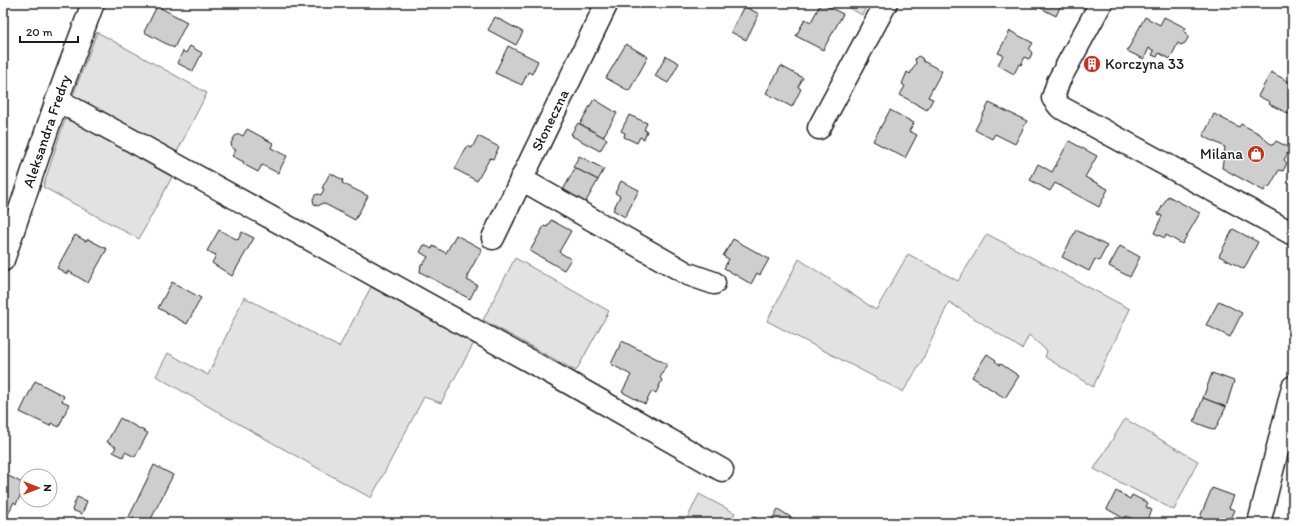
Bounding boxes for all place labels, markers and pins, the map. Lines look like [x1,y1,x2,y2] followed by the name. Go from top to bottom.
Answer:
[1082,54,1102,74] building icon: Korczyna 33
[1105,55,1184,73] place label: Korczyna 33
[1246,144,1266,164] shop icon: Milana
[1200,145,1243,163] place label: Milana

